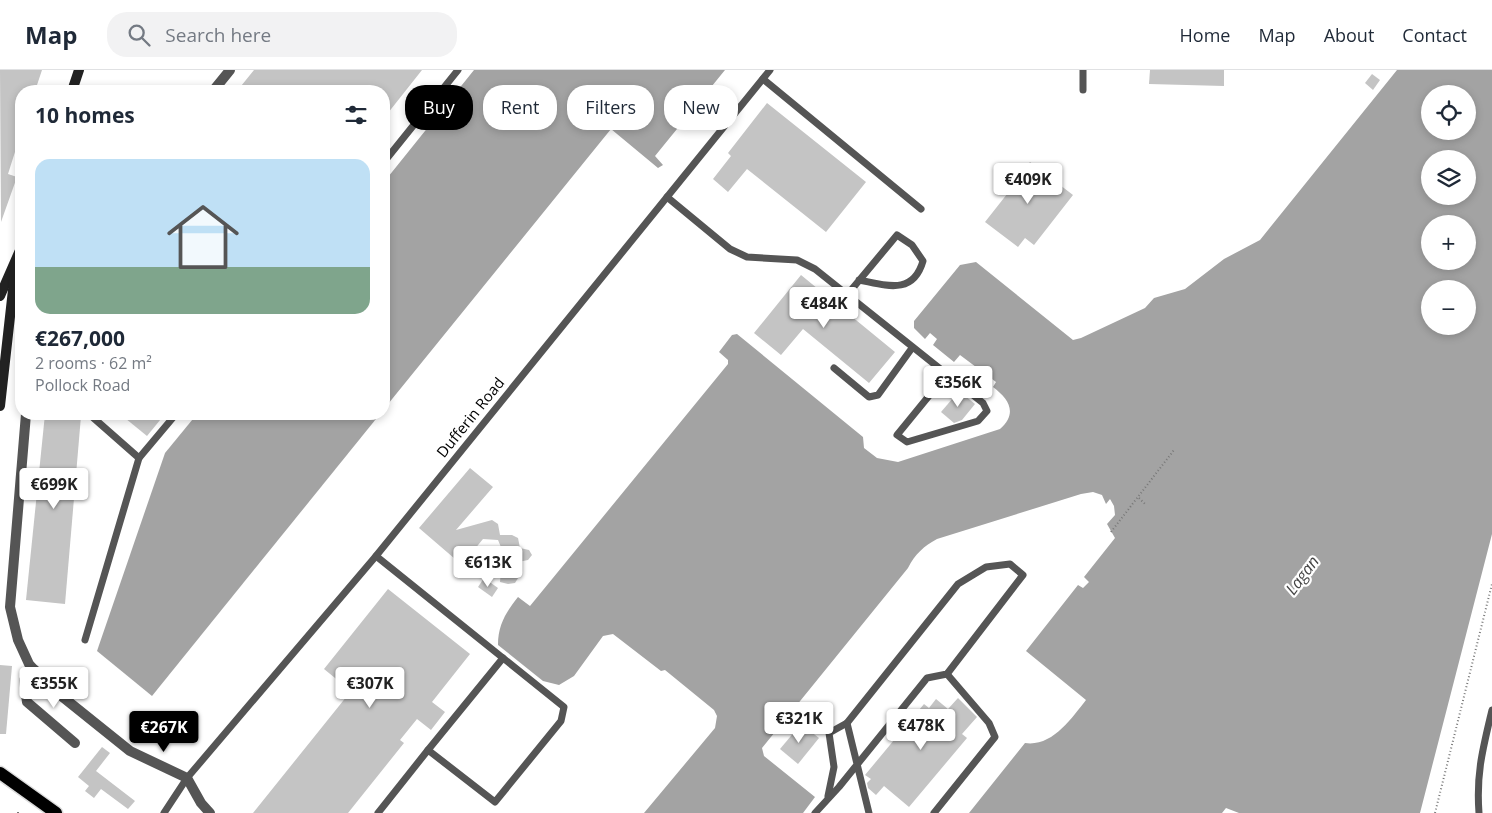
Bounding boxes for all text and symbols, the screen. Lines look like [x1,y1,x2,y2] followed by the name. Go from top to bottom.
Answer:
[107,12,457,57] search box
[25,18,77,51] text: Map
[125,21,153,49] icon: search
[165,22,271,48] text: Search here
[1180,23,1230,47] text: Home
[1258,23,1296,47] text: Map
[1324,23,1374,47] text: About
[1402,23,1467,47] text: Contact
[405,85,473,130] chip: Buy
[483,85,557,130] chip: Rent
[567,85,654,130] chip: Filters
[664,85,738,130] chip: New
[1421,85,1476,335] map controls
[1421,85,1476,140] button: locate
[35,101,135,129] text: 10 homes
[342,101,370,129] icon: filters
[1421,150,1476,205] button: layers
[993,162,1063,205] pin: €409K
[1004,168,1052,190] text: €409K
[158,192,248,282] icon: home
[1421,215,1476,270] button: +
[1421,280,1476,335] button: −
[789,286,859,329] pin: €484K
[800,292,848,314] text: €484K
[35,324,125,352] text: €267,000
[35,352,152,374] text: 2 rooms · 62 m²
[923,366,993,408] pin: €356K
[934,371,982,393] text: €356K
[432,373,508,461] street label: Dufferin Road
[35,374,130,396] text: Pollock Road
[19,468,89,510] pin: €699K
[30,473,78,495] text: €699K
[453,546,523,588] pin: €613K
[464,551,512,573] text: €613K
[1280,551,1324,599] water label: Lagan
[19,666,89,709] pin: €355K
[335,666,405,709] pin: €307K
[30,672,78,694] text: €355K
[346,672,394,694] text: €307K
[764,702,834,744] pin: €321K
[775,707,823,729] text: €321K
[886,708,956,751] pin: €478K
[129,710,199,753] pin: €267K
[897,714,945,736] text: €478K
[140,716,188,738] text: €267K

